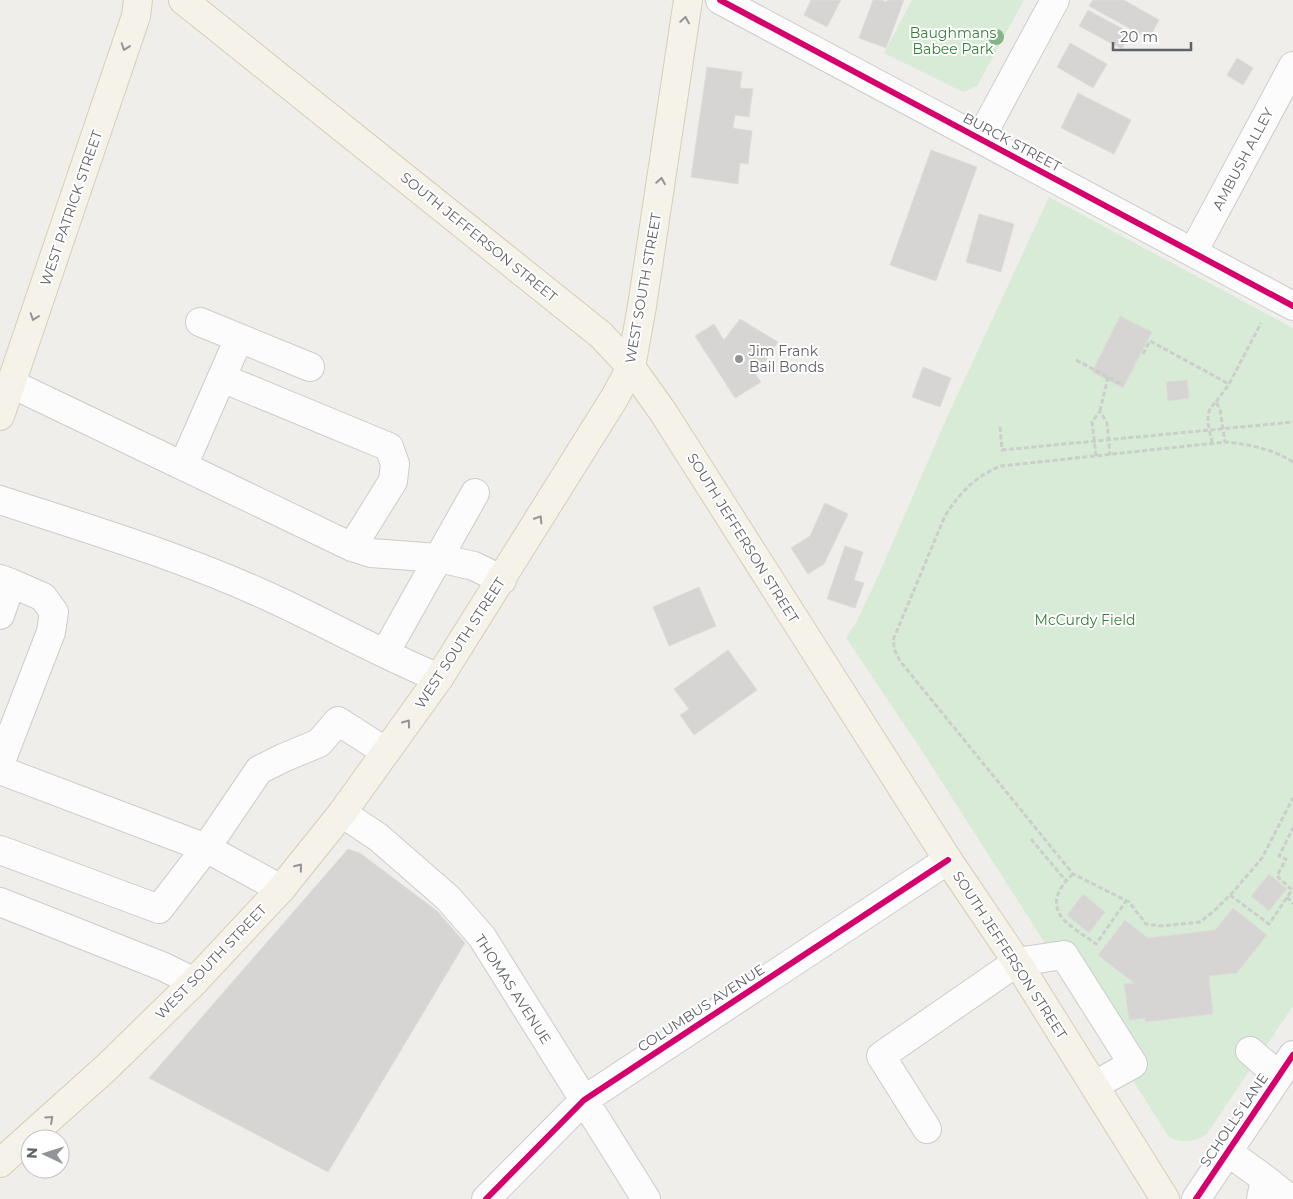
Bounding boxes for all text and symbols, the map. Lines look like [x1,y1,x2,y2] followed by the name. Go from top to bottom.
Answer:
[679,16,690,24] one-way arrow
[1113,20,1190,52] scale bar
[910,24,997,58] park label: Baughmans Babee Park
[1120,27,1158,46] text: 20 m
[121,42,131,51] one-way arrow
[1208,105,1278,213] street label: AMBUSH ALLEY
[960,109,1064,175] street label: BURCK STREET
[36,128,106,288] street label: WEST PATRICK STREET
[397,168,561,306] street label: SOUTH JEFFERSON STREET
[655,176,666,184] one-way arrow
[621,211,665,365] street label: WEST SOUTH STREET
[30,312,40,321] one-way arrow
[748,342,824,376] place label: Jim Frank Bail Bonds
[733,353,745,365] marker: Jim Frank Bail Bonds
[683,450,803,626] street label: SOUTH JEFFERSON STREET
[533,515,543,524] one-way arrow
[411,574,509,712] street label: WEST SOUTH STREET
[1035,611,1135,629] park label: McCurdy Field
[401,719,410,729] one-way arrow
[293,864,301,873] one-way arrow
[949,868,1071,1042] street label: SOUTH JEFFERSON STREET
[152,901,270,1023] street label: WEST SOUTH STREET
[471,931,555,1047] street label: THOMAS AVENUE
[634,960,768,1056] street label: COLUMBUS AVENUE
[1196,1070,1272,1170] street label: SCHOLLS LANE
[44,1116,53,1125] one-way arrow
[20,1129,70,1179] north arrow
[23,1147,41,1159] text: N

